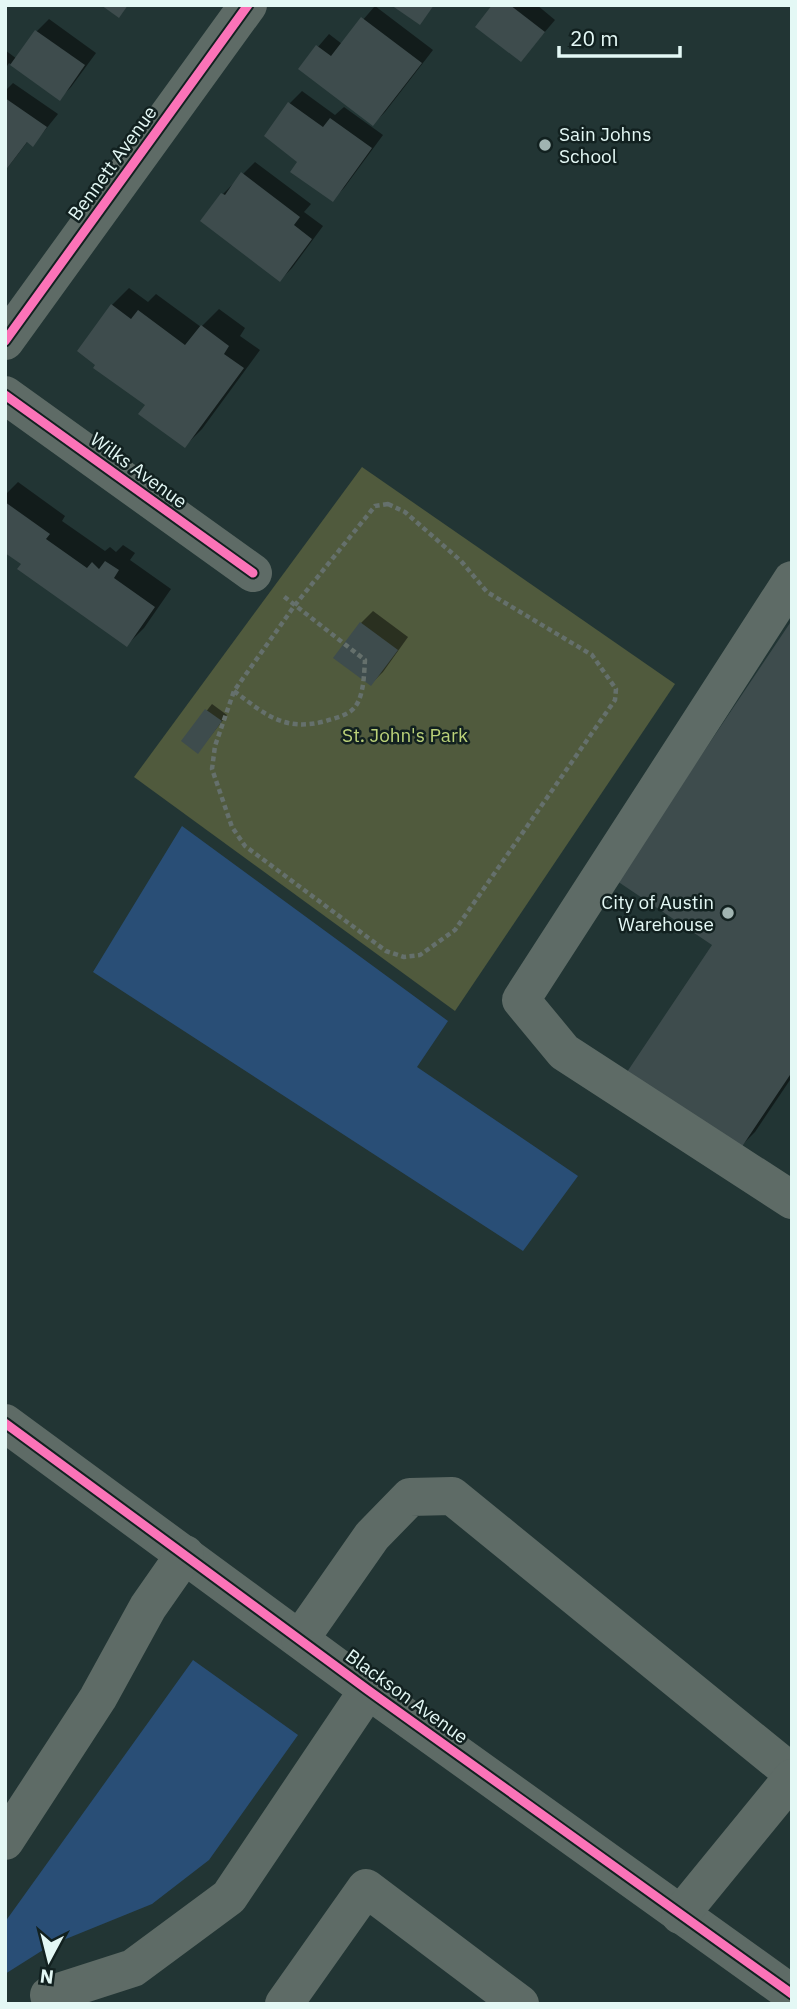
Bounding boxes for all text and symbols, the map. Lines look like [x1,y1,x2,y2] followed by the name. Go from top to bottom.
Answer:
[559,14,680,58] scale bar
[570,24,619,52] text: 20 m
[62,101,162,225] street label: Bennett Avenue
[559,122,651,168] place label: Sain Johns School
[537,137,553,153] marker: Sain Johns School
[86,427,192,513] street label: Wilks Avenue
[342,723,468,747] park label: St. John's Park
[601,890,714,936] place label: City of Austin Warehouse
[720,905,736,921] marker: City of Austin Warehouse
[341,1643,473,1749] street label: Blackson Avenue
[14,1925,84,1995] north arrow
[39,1964,55,1990] text: N

